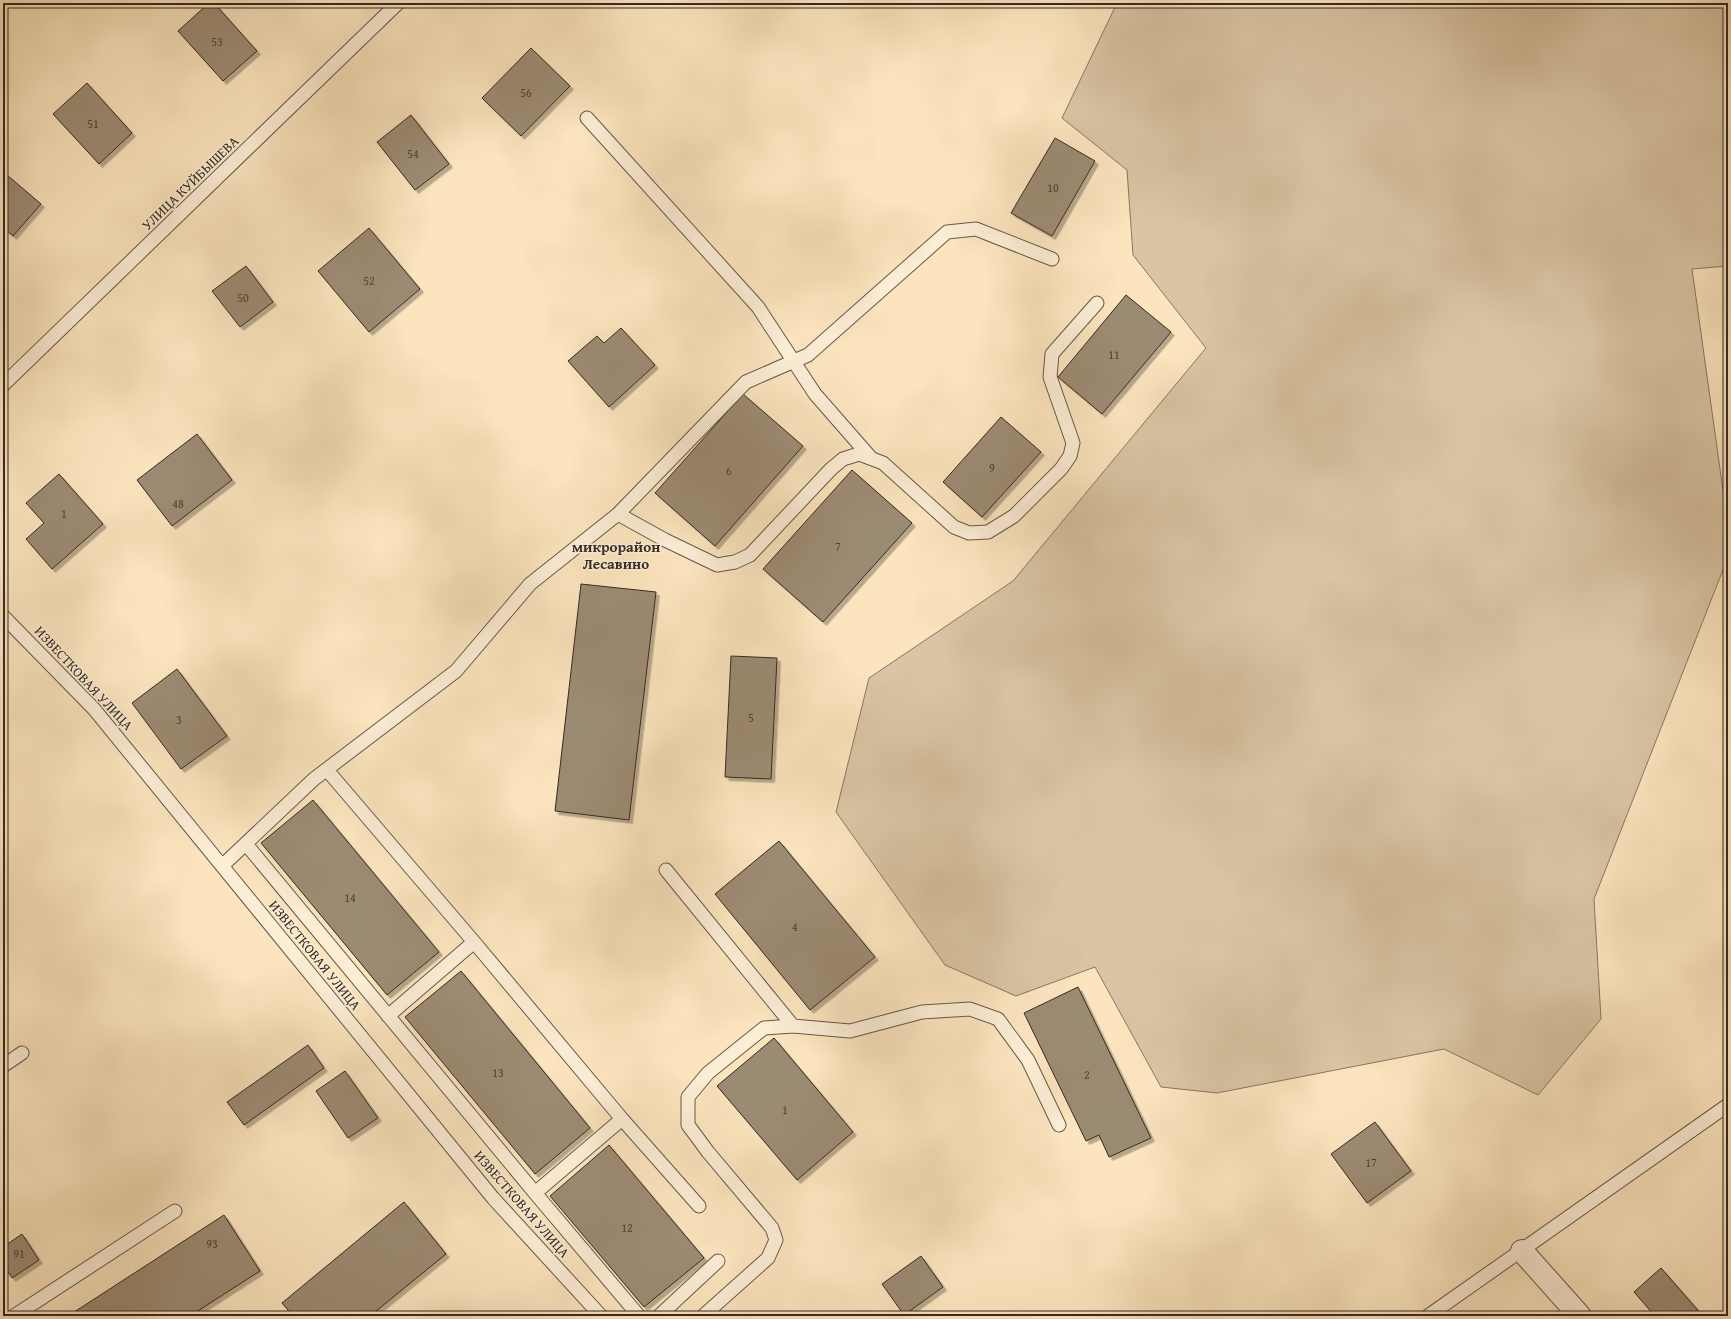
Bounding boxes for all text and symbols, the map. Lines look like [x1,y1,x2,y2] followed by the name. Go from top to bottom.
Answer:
[211,33,223,50] house number: 53
[520,84,532,101] house number: 56
[87,115,99,132] house number: 51
[137,131,243,235] street label: УЛИЦА КУЙБЫШЕВА
[407,145,419,162] house number: 54
[1047,179,1059,196] house number: 10
[363,272,375,289] house number: 52
[237,289,249,306] house number: 50
[1108,346,1120,363] house number: 11
[989,459,995,476] house number: 9
[726,462,732,479] house number: 6
[172,495,184,512] house number: 48
[61,505,67,522] house number: 1
[572,536,660,574] district label: микрорайон Лесавино
[835,538,841,555] house number: 7
[30,621,138,735] street label: ИЗВЕСТКОВАЯ УЛИЦА
[748,709,754,726] house number: 5
[176,711,182,728] house number: 3
[344,889,356,906] house number: 14
[264,896,366,1015] street label: ИЗВЕСТКОВАЯ УЛИЦА
[792,918,798,935] house number: 4
[492,1064,504,1081] house number: 13
[1084,1066,1090,1083] house number: 2
[782,1101,788,1118] house number: 1
[470,1146,575,1262] street label: ИЗВЕСТКОВАЯ УЛИЦА
[1365,1154,1377,1171] house number: 17
[621,1219,633,1236] house number: 12
[206,1235,218,1252] house number: 93
[13,1245,25,1262] house number: 91

